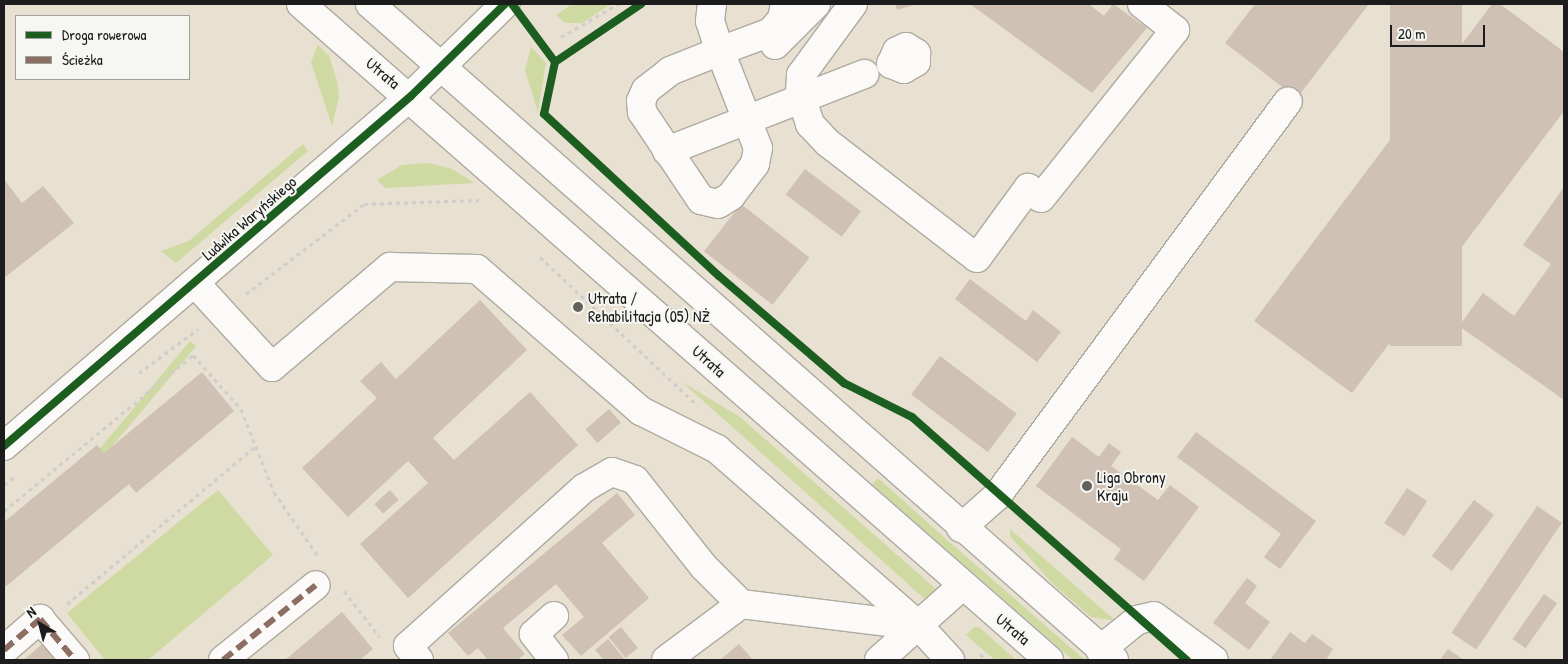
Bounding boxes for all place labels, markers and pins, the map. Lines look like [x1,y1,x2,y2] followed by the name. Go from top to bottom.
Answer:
[588,288,710,326] place label: Utrata / Rehabilitacja (05) NŻ
[572,301,584,313] marker: Utrata / Rehabilitacja (05) NŻ
[1097,467,1166,505] place label: Liga Obrony Kraju
[1081,480,1093,492] marker: Liga Obrony Kraju

